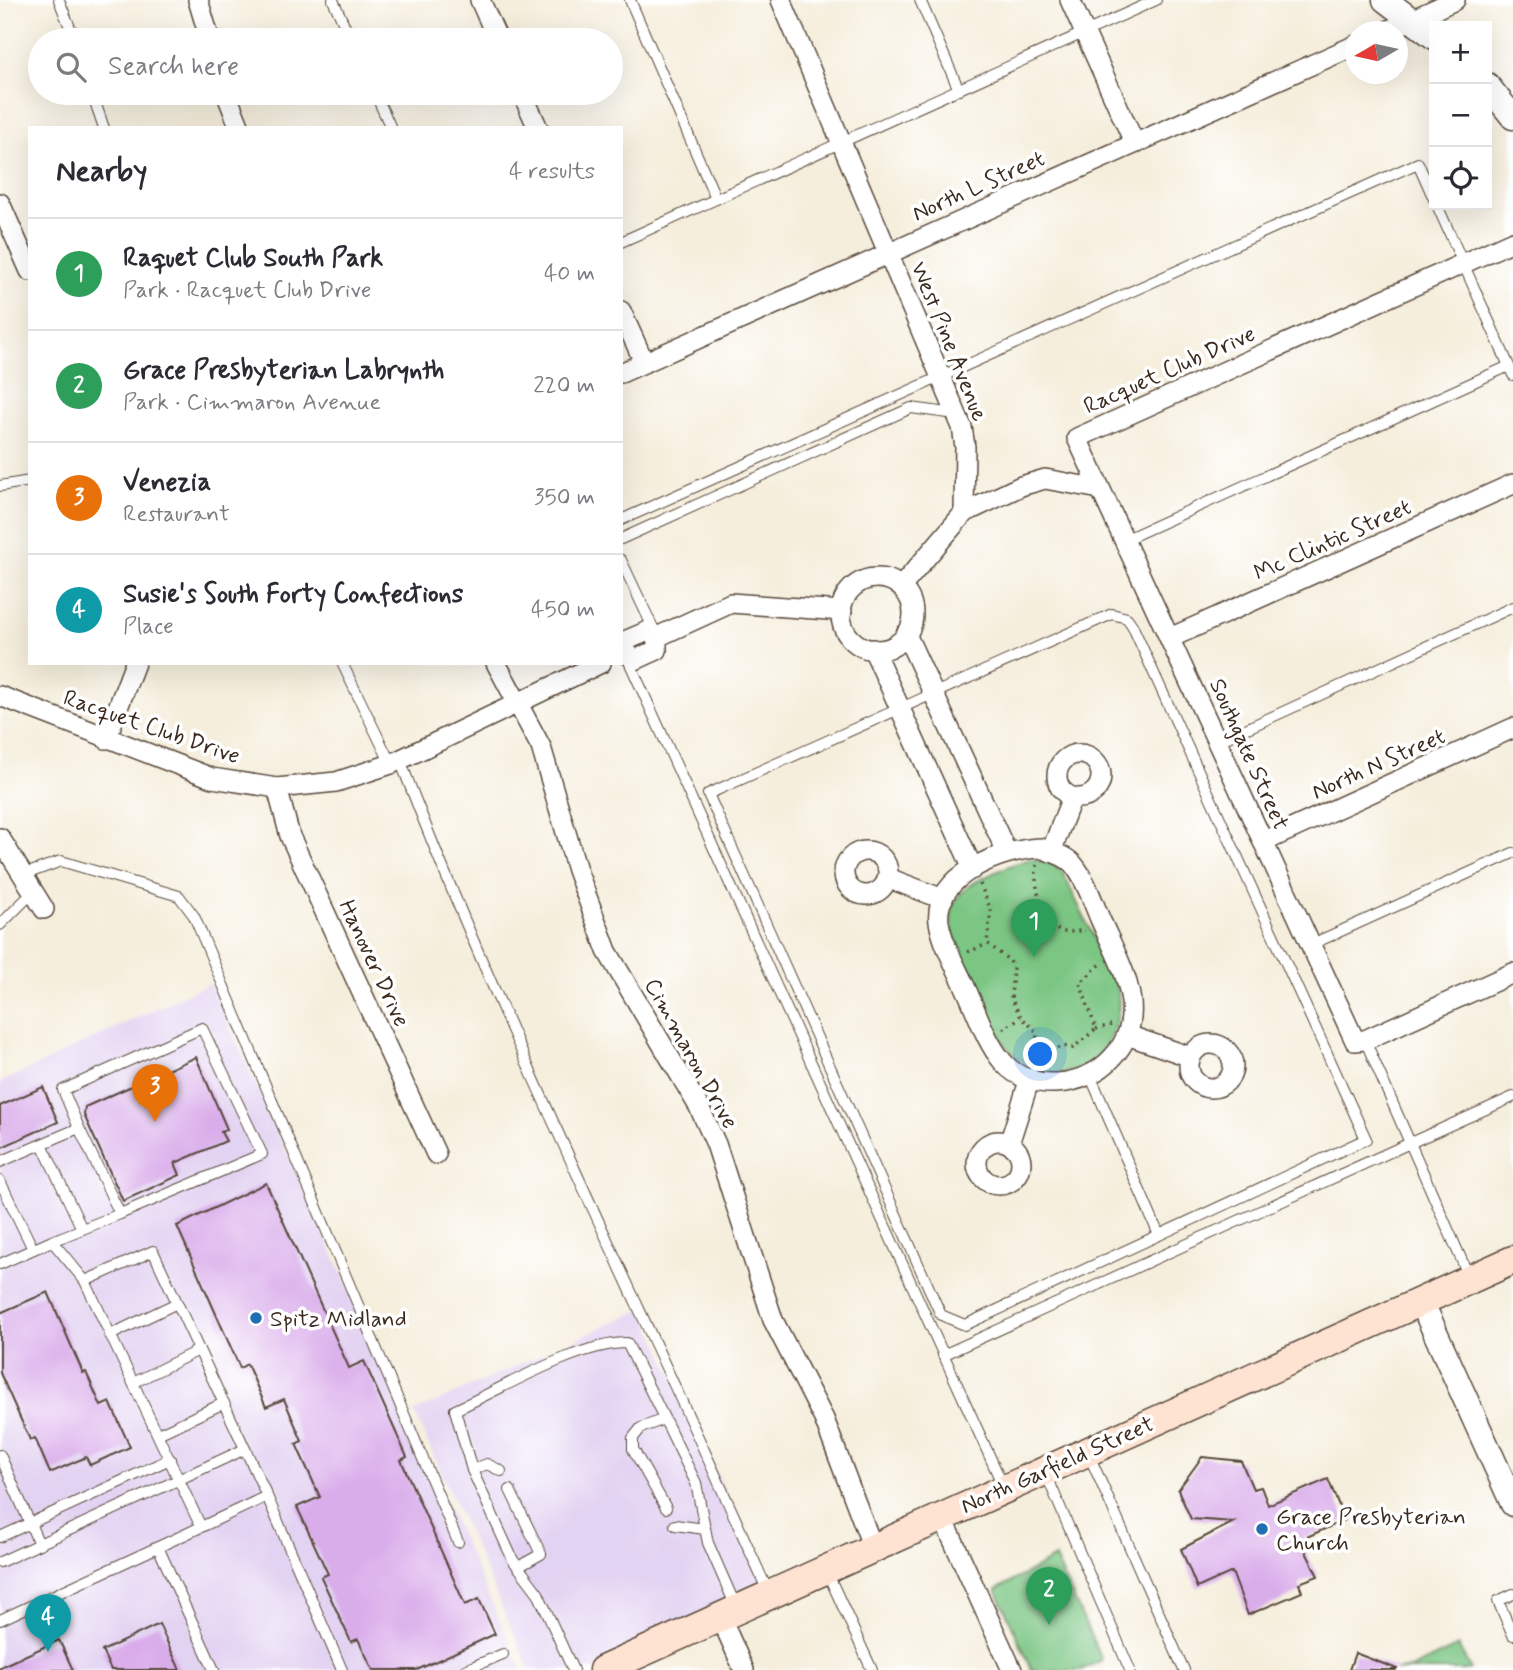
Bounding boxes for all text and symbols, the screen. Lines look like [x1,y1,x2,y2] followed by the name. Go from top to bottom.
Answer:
[1345,21,1408,84] north arrow
[1429,21,1492,210] map controls
[1429,21,1492,84] button: +
[28,28,623,105] search box
[52,48,90,86] icon: search
[108,50,239,84] text: Search here
[1429,84,1492,147] button: −
[908,144,1050,229] street label: North L Street
[1429,147,1492,210] button: locate
[56,152,147,191] text: Nearby
[509,157,595,187] text: 4 results
[123,242,383,276] text: Raquet Club South Park
[903,258,994,426] street label: West Pine Avenue
[74,259,84,289] text: 1
[544,259,595,289] text: 40 m
[123,276,371,306] text: Park · Racquet Club Drive
[1079,320,1260,422] street label: Racquet Club Drive
[123,354,444,388] text: Grace Presbyterian Labrynth
[73,371,85,401] text: 2
[533,371,595,401] text: 220 m
[123,388,381,418] text: Park · Cimmaron Avenue
[123,466,211,500] text: Venezia
[74,483,84,513] text: 3
[534,483,595,513] text: 350 m
[1249,493,1416,589] street label: Mc Clintic Street
[123,500,230,530] text: Restaurant
[123,578,463,612] text: Susie's South Forty Confections
[72,595,86,625] text: 4
[531,595,595,625] text: 450 m
[123,612,174,642] text: Place
[1201,674,1295,836] street label: Southgate Street
[59,684,244,772] street label: Racquet Club Drive
[1307,722,1450,808] street label: North N Street
[331,895,416,1032] street label: Hanover Drive
[1011,899,1057,957] pin: 1
[636,973,744,1135] street label: Cimmaron Drive
[1023,1037,1057,1071] your location
[132,1064,178,1122] pin: 3
[270,1305,407,1335] place label: Spitz Midland
[248,1310,264,1326] marker: Spitz Midland
[957,1410,1159,1522] street label: North Garfield Street
[1276,1503,1466,1559] place label: Grace Presbyterian Church
[1254,1521,1270,1537] marker: Grace Presbyterian Church
[1026,1567,1072,1625] pin: 2
[25,1594,71,1652] pin: 4

